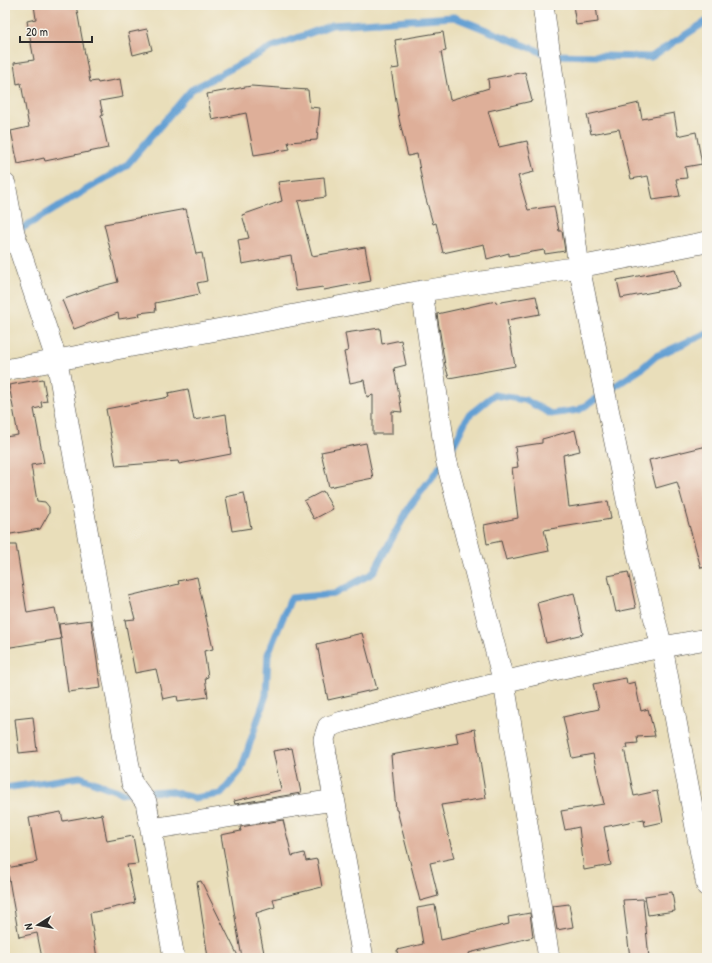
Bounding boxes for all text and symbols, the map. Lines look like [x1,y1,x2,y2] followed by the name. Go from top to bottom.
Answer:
[20,18,92,44] scale bar
[26,23,48,40] text: 20 m
[18,905,58,945] north arrow
[21,923,36,931] text: N

